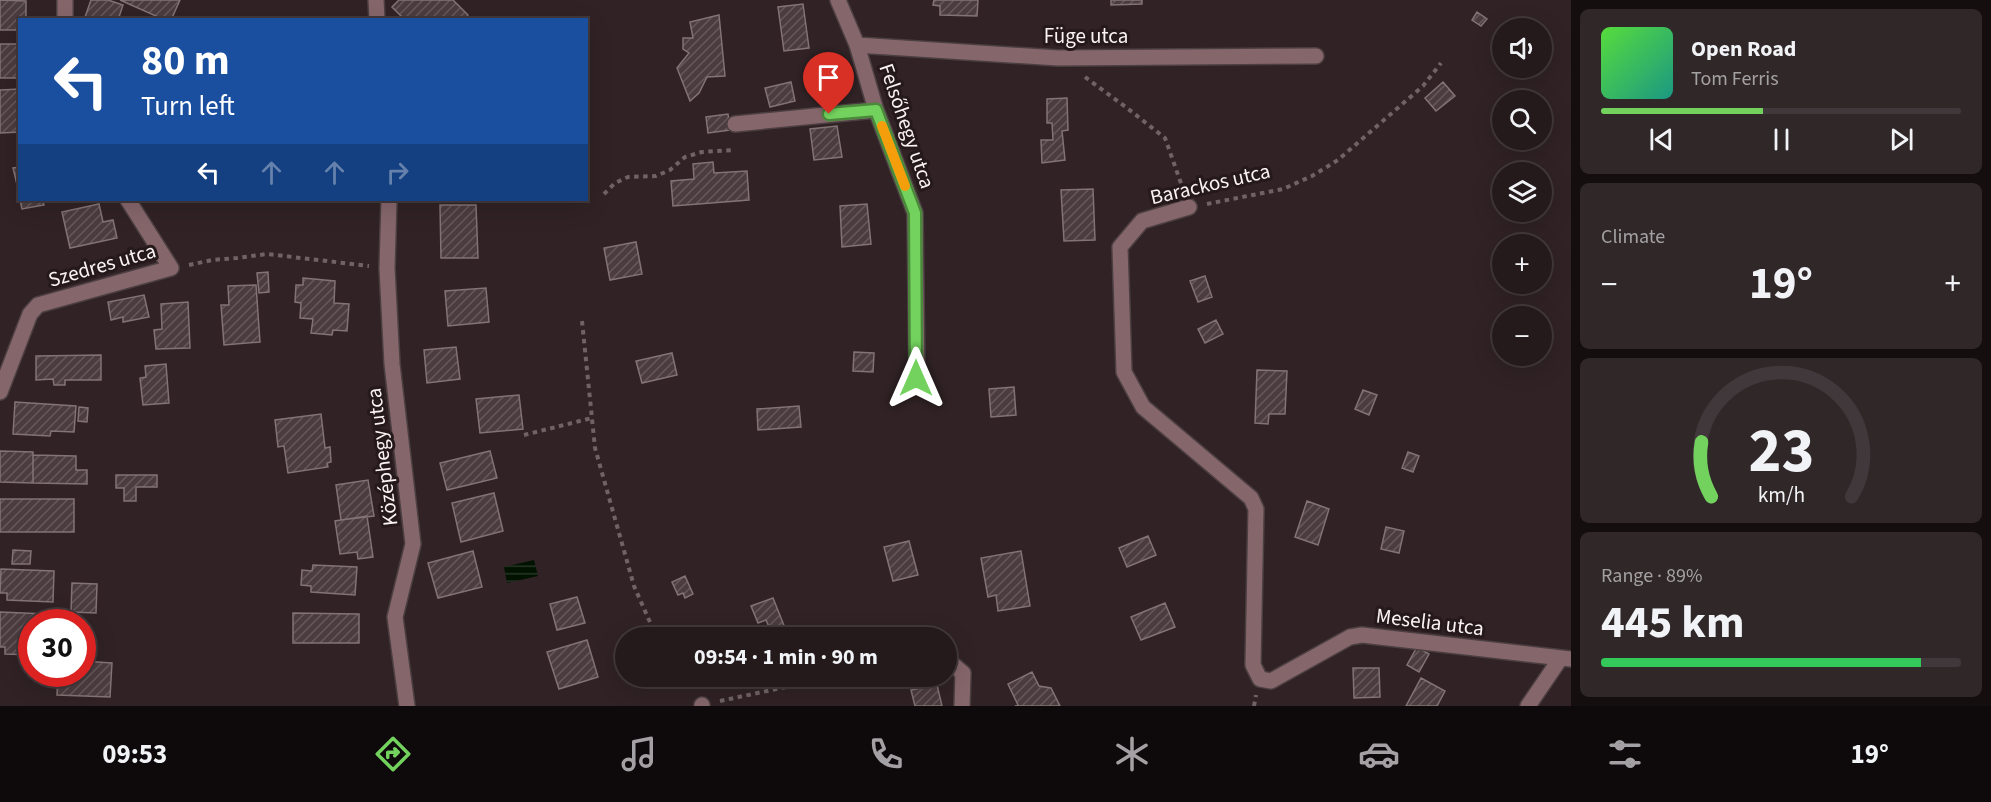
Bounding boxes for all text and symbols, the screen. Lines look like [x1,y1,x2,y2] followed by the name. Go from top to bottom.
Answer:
[1492,18,1552,366] map controls
[1492,18,1552,78] button: sound
[1044,21,1128,51] street label: Füge utca
[141,31,230,91] text: 80 m
[1691,33,1796,65] text: Open Road
[42,42,120,120] icon: left
[803,52,854,114] pin
[872,59,942,193] street label: Felsőhegy utca
[812,61,845,94] icon: arrive
[1691,65,1779,93] text: Tom Ferris
[141,87,235,126] text: Turn left
[1492,90,1552,150] button: search
[1645,123,1678,156] icon: previous
[1765,123,1798,156] icon: pause
[1885,123,1918,156] icon: next
[192,156,225,189] icon: left
[255,156,288,189] icon: ahead
[318,156,351,189] icon: ahead
[381,156,414,189] icon: right
[1147,156,1273,212] street label: Barackos utca
[1492,162,1552,222] button: layers
[1601,223,1665,251] text: Climate
[1492,234,1552,294] button: +
[45,235,159,295] street label: Szedres utca
[1749,252,1813,316] text: 19°
[1601,261,1617,308] text: −
[1945,261,1961,308] text: +
[1492,306,1552,366] button: −
[884,346,948,410] position arrow
[359,386,405,528] street label: Középhegy utca
[1748,407,1814,496] text: 23
[1757,481,1805,512] text: km/h
[1601,562,1702,590] text: Range · 89%
[1601,591,1745,655] text: 445 km
[1374,601,1486,643] street label: Meselia utca
[18,609,96,687] speed limit sign: 30
[694,641,878,673] text: 09:54 · 1 min · 90 m
[372,733,414,775] icon: directions
[618,733,660,775] icon: music
[865,733,907,775] icon: phone
[1111,733,1153,775] icon: climate
[1358,733,1400,775] icon: car
[1604,733,1646,775] icon: filters
[102,735,167,774] text: 09:53
[1850,735,1889,774] text: 19°

